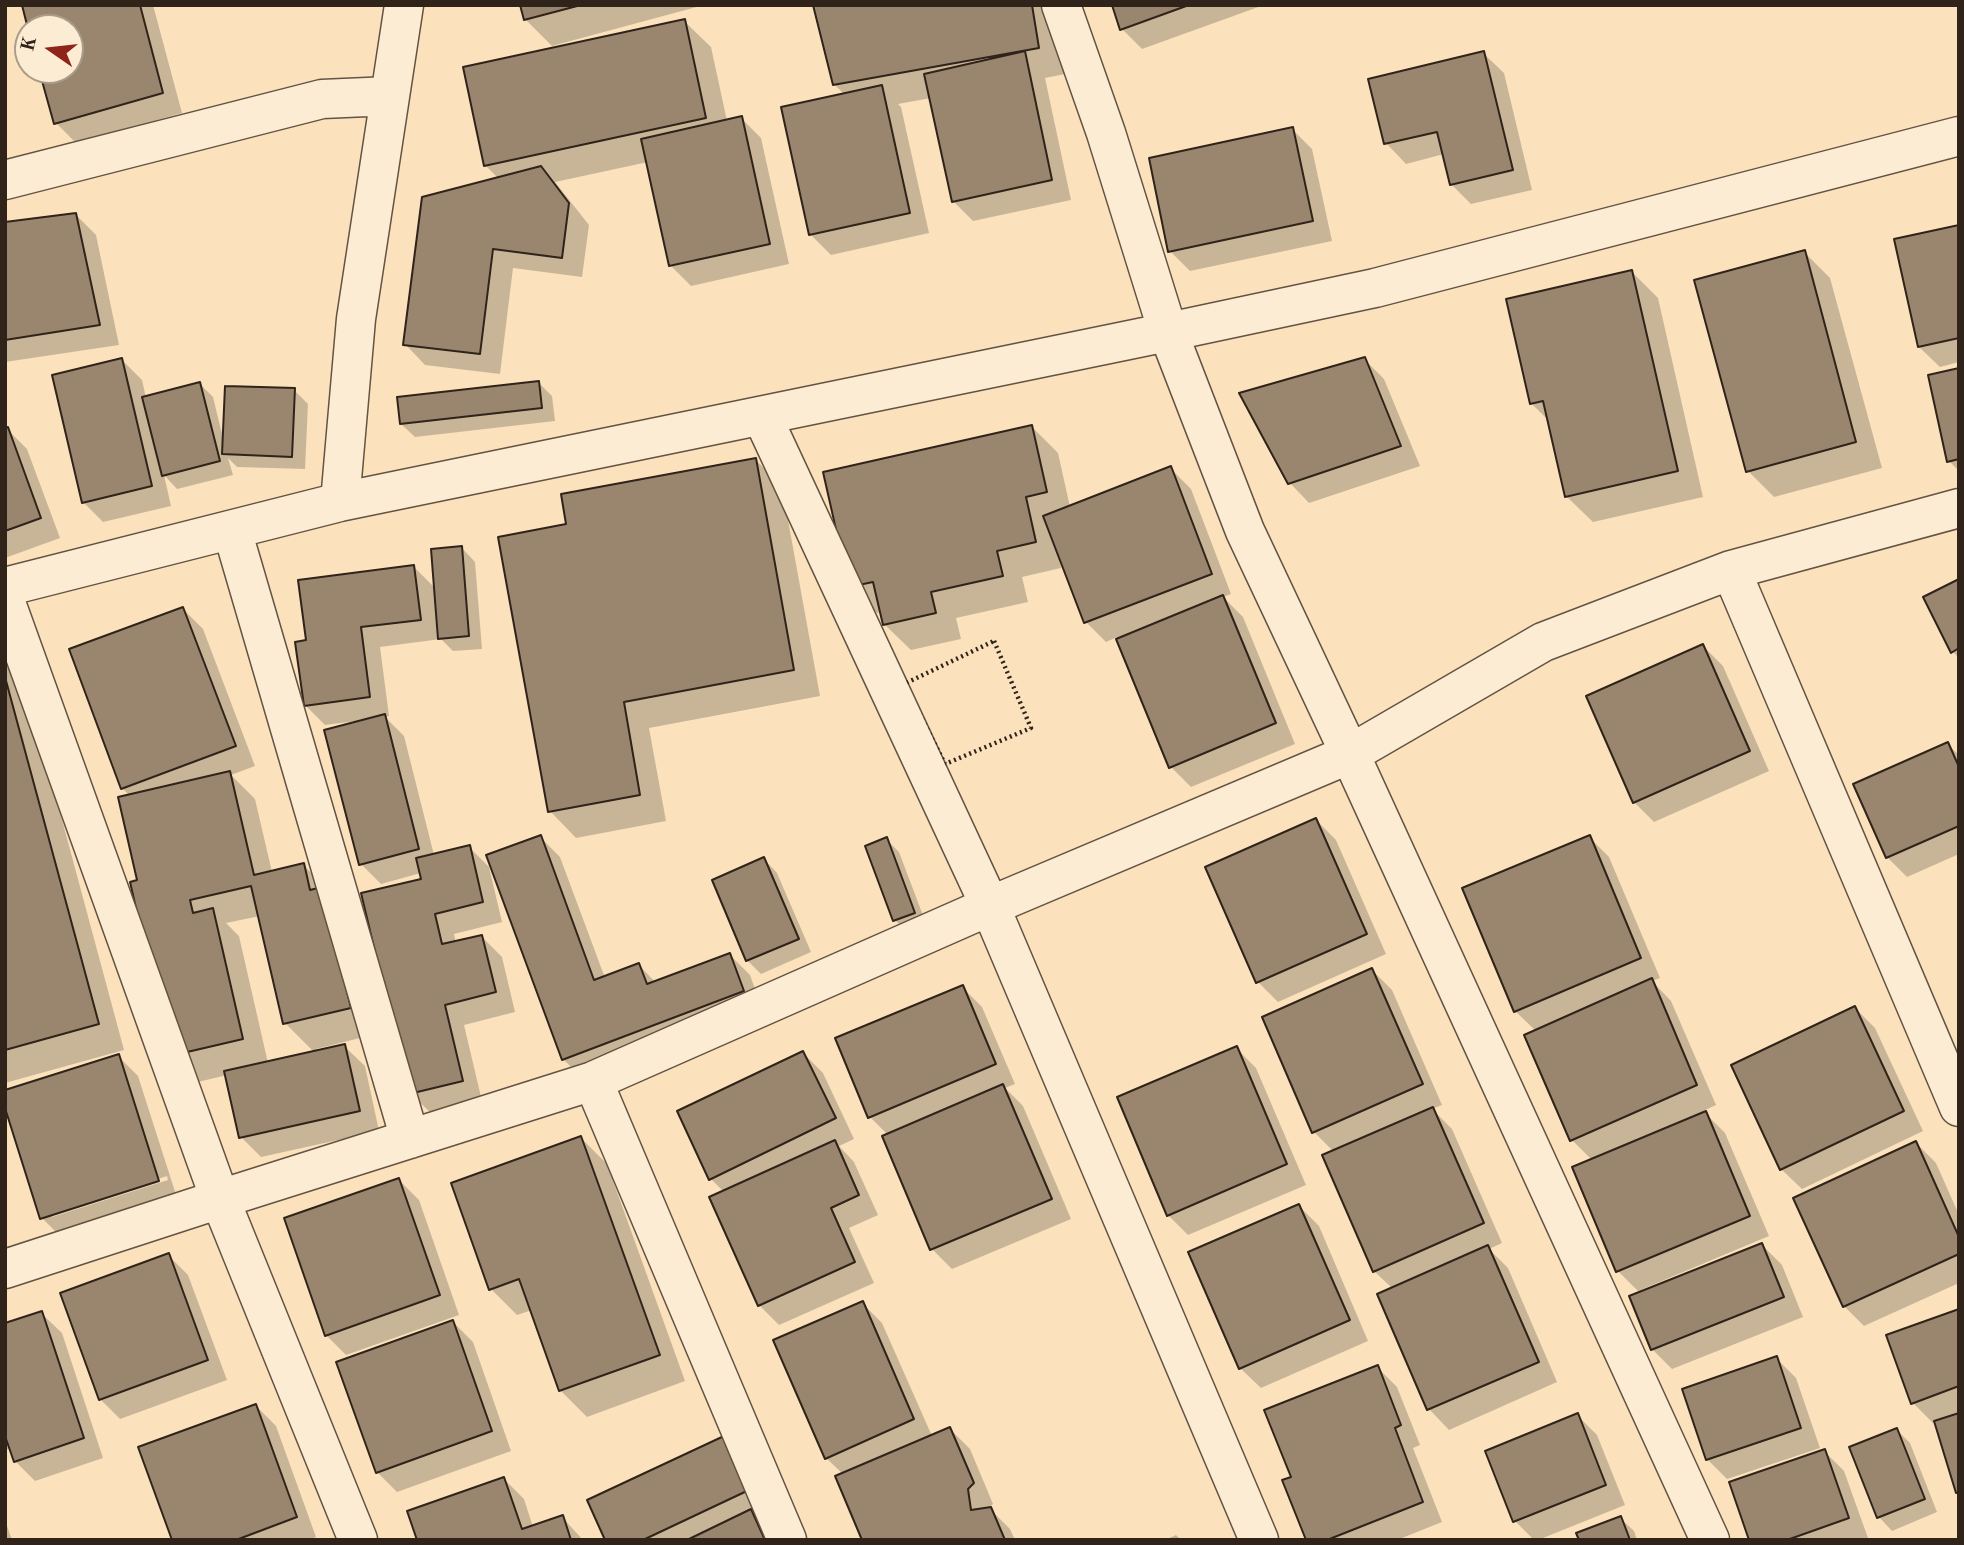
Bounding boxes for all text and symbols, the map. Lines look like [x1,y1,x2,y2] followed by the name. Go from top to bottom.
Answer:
[14,14,84,84] north arrow
[19,35,41,54] text: K

